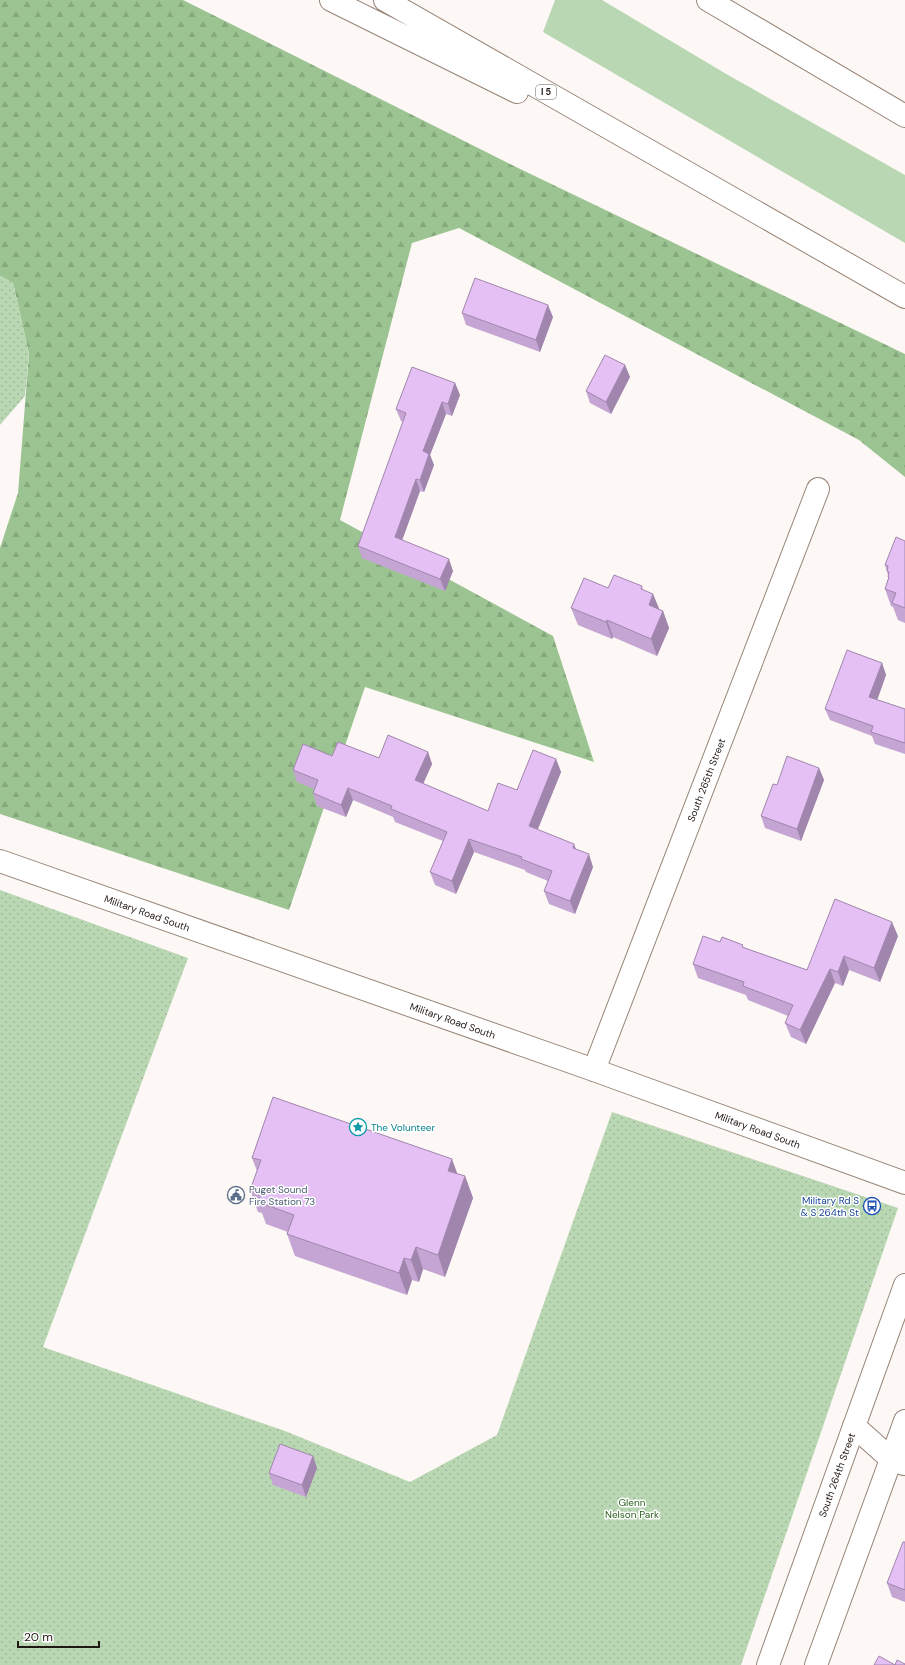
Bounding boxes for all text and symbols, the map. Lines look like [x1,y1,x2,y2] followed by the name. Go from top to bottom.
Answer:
[536,85,556,99] road number: I 5
[684,736,728,823] street label: South 265th Street
[103,892,192,934] street label: Military Road South
[408,999,498,1041] street label: Military Road South
[713,1108,803,1151] street label: Military Road South
[348,1117,368,1137] place icon: The Volunteer
[371,1121,436,1134] place label: The Volunteer
[249,1183,315,1208] place label: Puget Sound Fire Station 73
[226,1185,246,1205] public building icon: Puget Sound Fire Station 73
[800,1194,859,1219] place label: Military Rd S & S 264th St
[862,1196,882,1216] bus stop icon: Military Rd S & S 264th St
[815,1431,858,1519] street label: South 264th Street
[605,1496,659,1521] park label: Glenn Nelson Park
[18,1623,99,1649] scale bar
[24,1629,53,1645] text: 20 m

